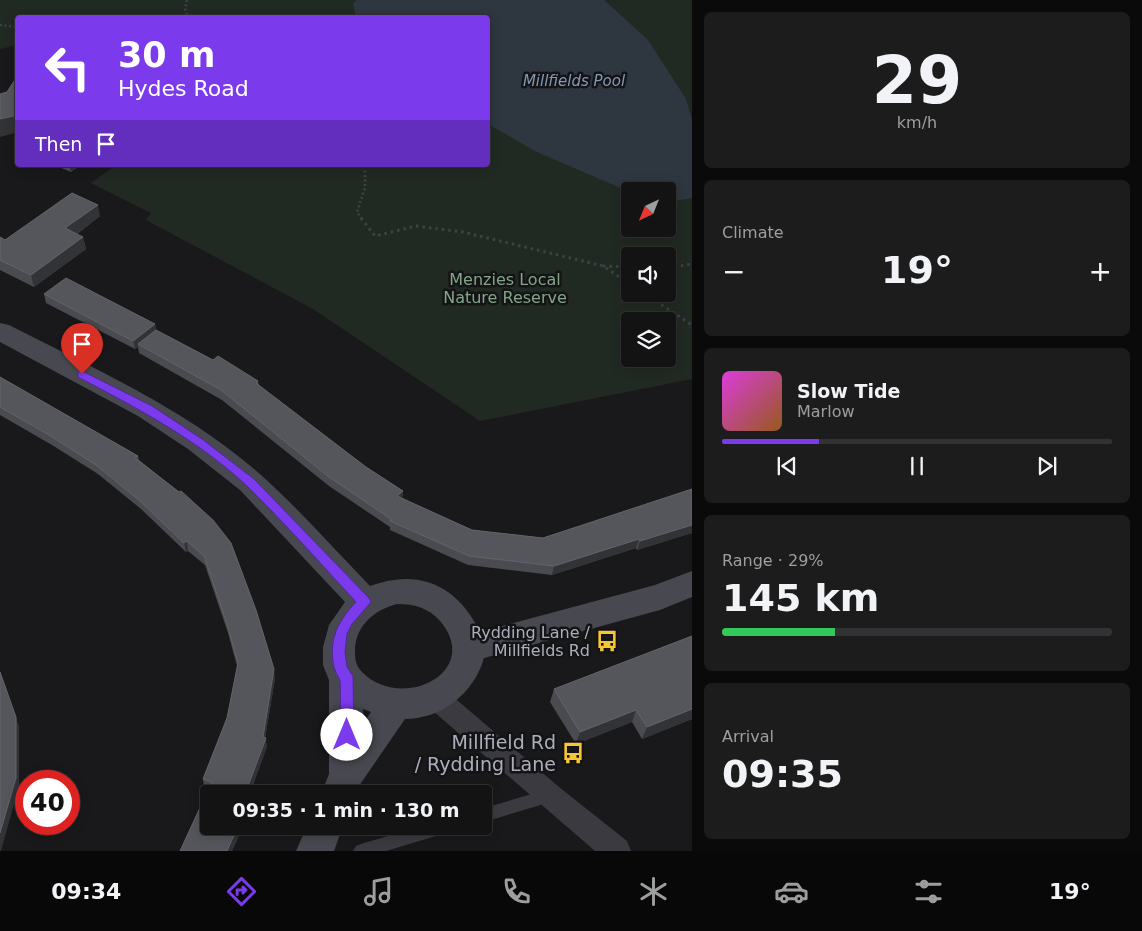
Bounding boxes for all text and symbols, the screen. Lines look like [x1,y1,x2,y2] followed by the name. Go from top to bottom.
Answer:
[35,35,100,100] icon: left
[118,35,215,75] text: 30 m
[872,43,962,118] text: 29
[523,72,626,90] water label: Millfields Pool
[118,76,249,101] text: Hydes Road
[897,113,937,132] text: km/h
[92,130,120,158] icon: arrive
[35,133,82,155] text: Then
[621,182,676,238] north arrow
[621,182,676,367] map controls
[722,223,784,242] text: Climate
[621,247,676,302] button: sound
[881,248,953,292] text: 19°
[722,255,745,288] text: −
[1089,255,1112,288] text: +
[443,270,567,307] park label: Menzies Local Nature Reserve
[621,312,676,367] button: layers
[61,323,103,374] pin
[68,330,96,358] icon: arrive
[797,380,900,402] text: Slow Tide
[797,402,855,421] text: Marlow
[773,452,801,480] icon: previous
[903,452,931,480] icon: pause
[1033,452,1061,480] icon: next
[722,551,824,570] text: Range · 29%
[722,576,879,620] text: 145 km
[471,623,591,660] place label: Rydding Lane / Millfields Rd
[594,628,620,654] bus stop icon: Rydding Lane / Millfields Rd
[320,708,372,760] position arrow
[722,727,774,746] text: Arrival
[415,731,556,775] place label: Millfield Rd / Rydding Lane
[560,740,586,766] bus stop icon: Millfield Rd / Rydding Lane
[722,752,843,796] text: 09:35
[15,770,80,835] speed limit sign: 40
[232,799,460,821] text: 09:35 · 1 min · 130 m
[224,874,259,909] icon: directions
[361,874,396,909] icon: music
[499,874,534,909] icon: phone
[636,874,671,909] icon: climate
[774,874,809,909] icon: car
[911,874,946,909] icon: filters
[51,879,121,904] text: 09:34
[1049,879,1091,904] text: 19°

